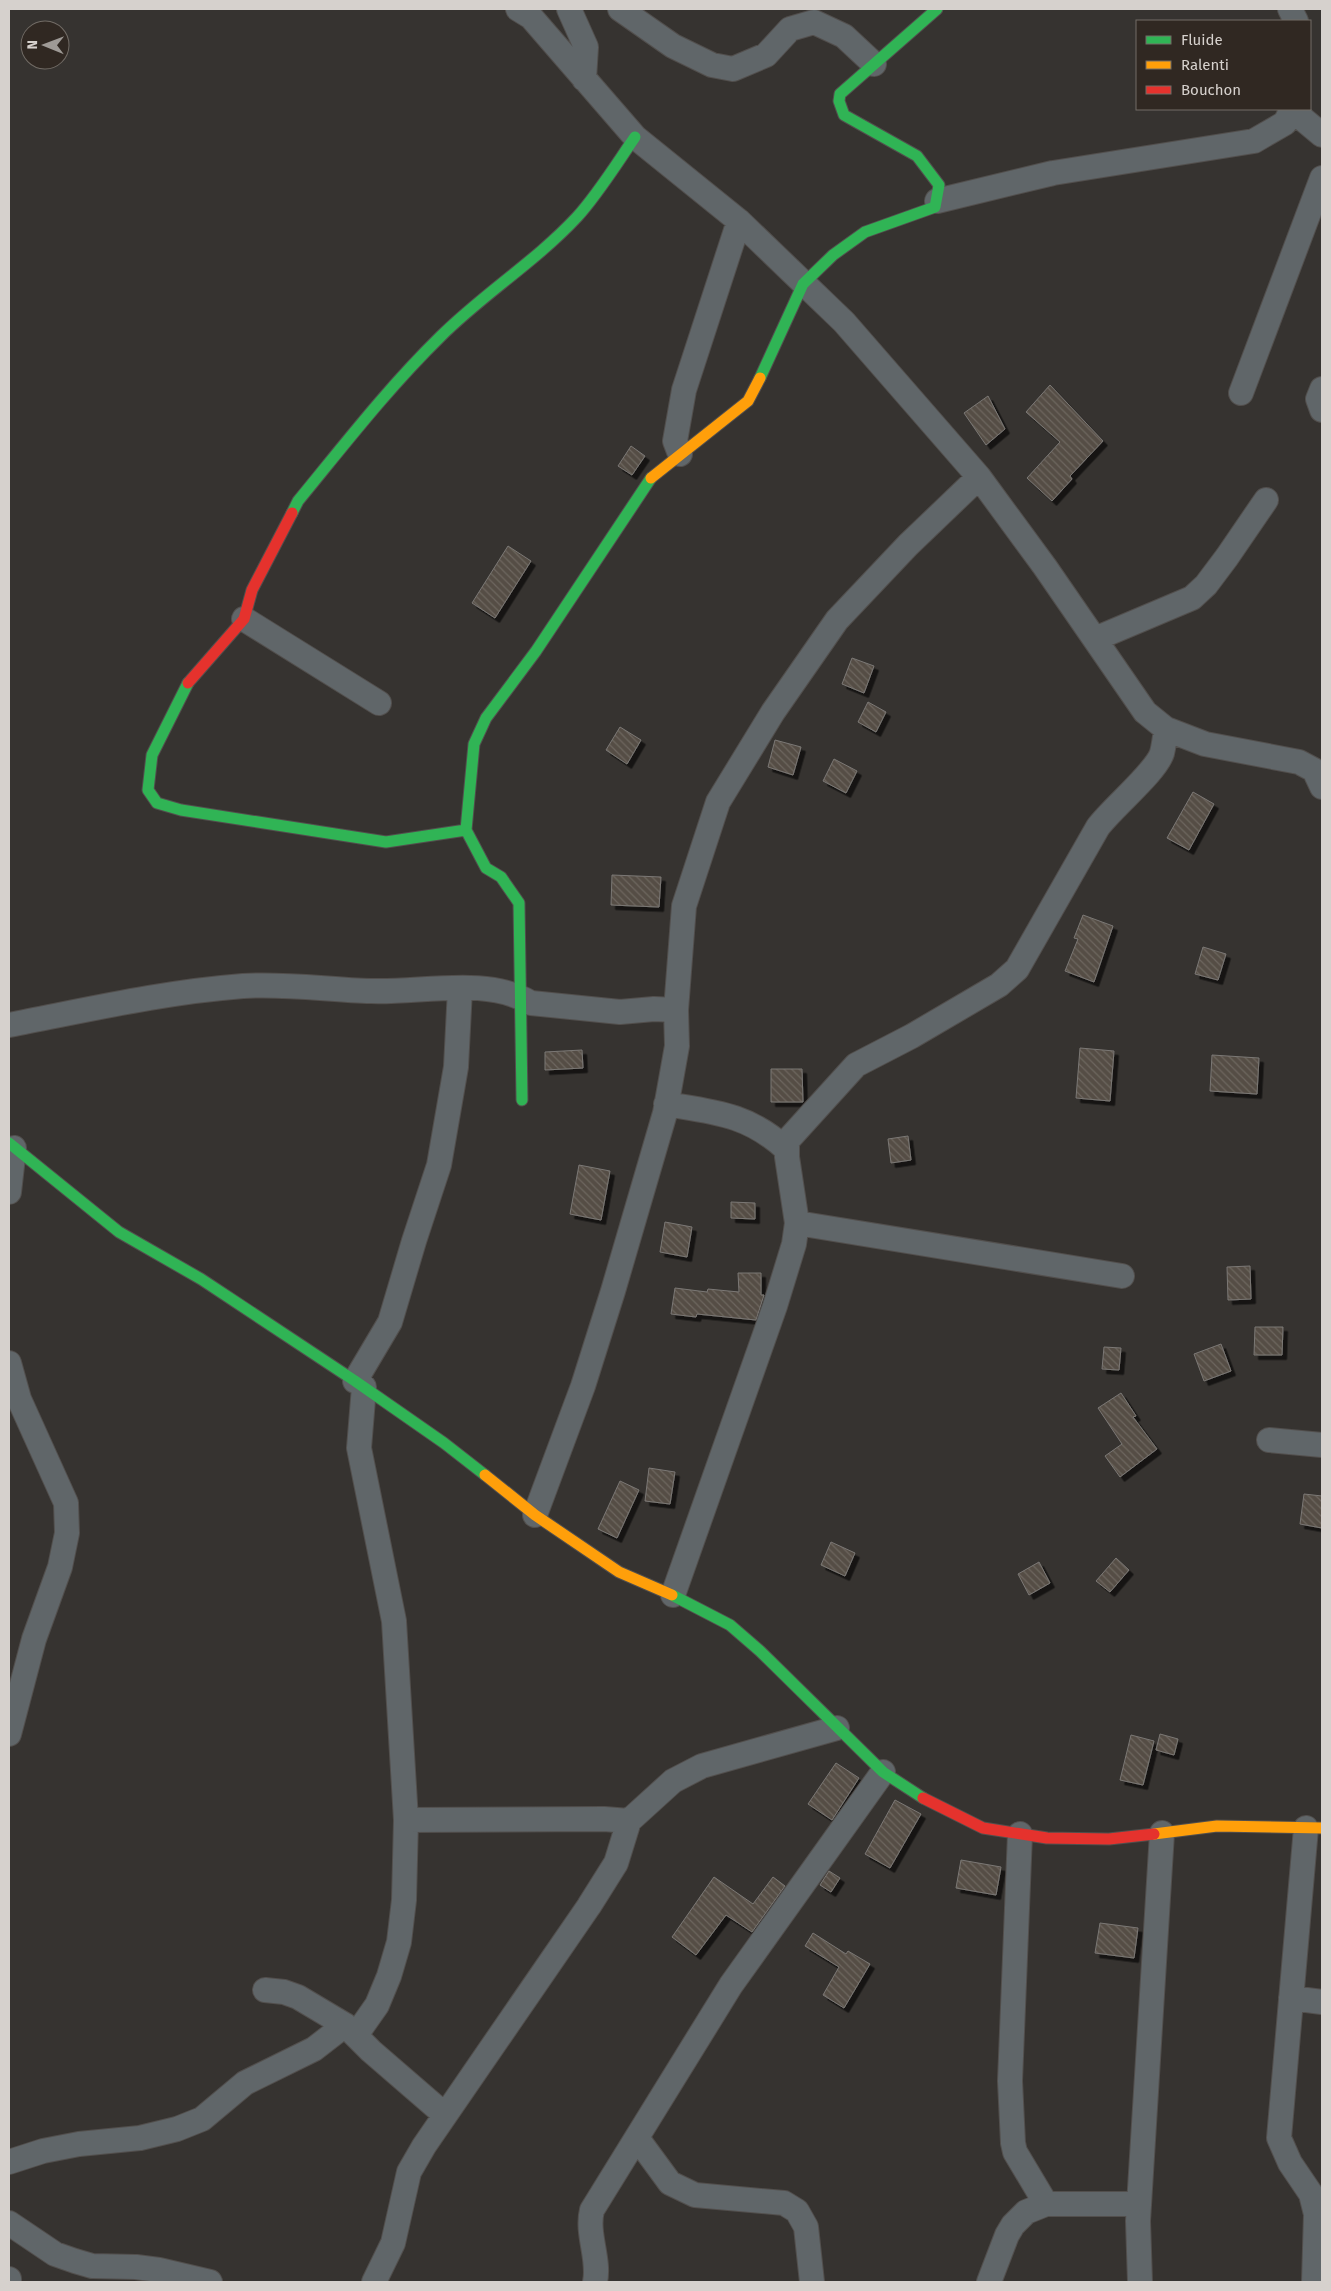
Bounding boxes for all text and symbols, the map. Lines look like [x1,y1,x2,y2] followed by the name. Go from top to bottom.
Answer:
[20,20,70,70] north arrow
[1136,20,1311,110] legend
[1181,31,1223,49] text: Fluide
[24,40,41,50] text: N
[1181,56,1229,74] text: Ralenti
[1181,81,1241,99] text: Bouchon

